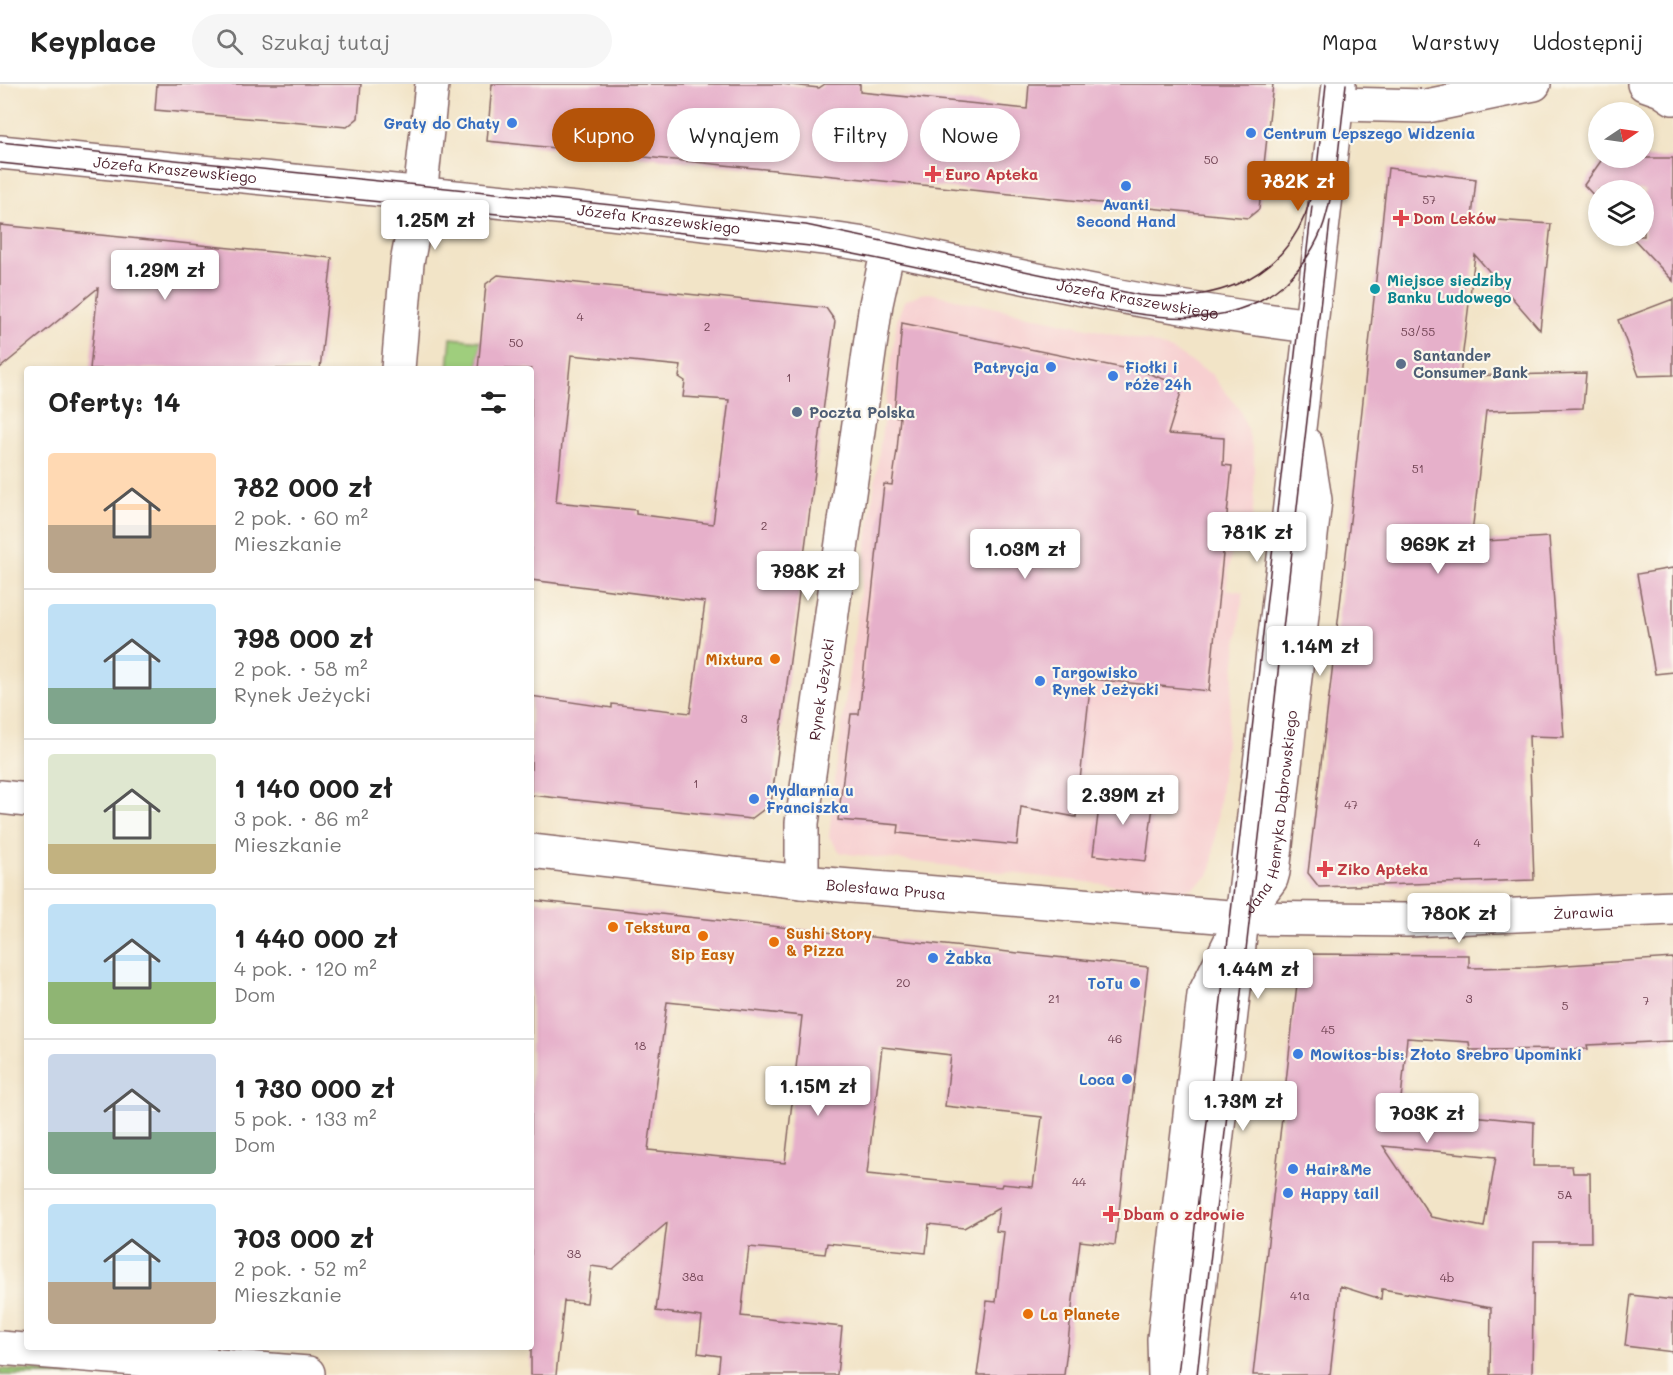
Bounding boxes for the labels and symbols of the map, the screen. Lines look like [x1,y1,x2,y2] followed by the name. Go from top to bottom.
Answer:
[1588,102,1654,168] north arrow
[383,113,500,133] place label: Graty do Chaty
[505,116,519,130] marker: Graty do Chaty
[1263,123,1475,143] place label: Centrum Lepszego Widzenia
[1244,126,1258,140] marker: Centrum Lepszego Widzenia
[92,151,258,187] street label: Józefa Kraszewskiego
[1204,151,1219,167] house number: 50
[1243,161,1353,212] pin: 782K zł
[945,164,1038,184] place label: Euro Apteka
[926,167,940,181] marker: Euro Apteka
[1119,179,1133,193] marker: Avanti Second Hand
[1422,191,1436,207] house number: 57
[1076,194,1176,231] place label: Avanti Second Hand
[576,199,741,238] street label: Józefa Kraszewskiego
[373,200,497,251] pin: 1.25M zł
[1413,208,1497,228] place label: Dom Leków
[1394,211,1408,225] marker: Dom Leków
[103,250,227,301] pin: 1.29M zł
[1387,270,1512,307] place label: Miejsce siedziby Banku Ludowego
[1055,274,1220,323] street label: Józefa Kraszewskiego
[1368,282,1382,296] marker: Miejsce siedziby Banku Ludowego
[576,308,584,324] house number: 4
[704,318,710,334] house number: 2
[1401,323,1435,339] house number: 53/55
[509,334,524,350] house number: 50
[1413,345,1528,382] place label: Santander Consumer Bank
[973,357,1039,377] place label: Patrycja
[1125,357,1192,394] place label: Fiołki i róże 24h
[1394,357,1408,371] marker: Santander Consumer Bank
[1044,360,1058,374] marker: Patrycja
[786,369,792,385] house number: 1
[1106,369,1120,383] marker: Fiołki i róże 24h
[809,402,915,422] place label: Poczta Polska
[790,405,804,419] marker: Poczta Polska
[1412,460,1424,476] house number: 51
[1202,512,1312,563] pin: 781K zł
[761,517,767,533] house number: 2
[1383,524,1493,575] pin: 969K zł
[963,529,1087,580] pin: 1.03M zł
[753,551,863,602] pin: 798K zł
[1258,626,1382,677] pin: 1.14M zł
[804,637,838,742] street label: Rynek Jeżycki
[706,649,763,669] place label: Mixtura
[768,652,782,666] marker: Mixtura
[1052,662,1159,699] place label: Targowisko Rynek Jeżycki
[1033,674,1047,688] marker: Targowisko Rynek Jeżycki
[1239,709,1301,917] street label: Jana Henryka Dąbrowskiego
[740,710,748,726] house number: 3
[693,775,699,791] house number: 1
[1061,775,1185,826] pin: 2.39M zł
[766,780,854,817] place label: Mydlarnia u Franciszka
[747,792,761,806] marker: Mydlarnia u Franciszka
[1344,796,1358,812] house number: 47
[1473,834,1481,850] house number: 4
[1337,859,1428,879] place label: Ziko Apteka
[1318,862,1332,876] marker: Ziko Apteka
[825,874,947,904] street label: Bolesława Prusa
[1404,893,1514,944] pin: 780K zł
[1553,901,1614,923] street label: Żurawia
[625,917,691,937] place label: Tekstura
[606,920,620,934] marker: Tekstura
[786,923,872,960] place label: Sushi Story & Pizza
[696,929,710,943] marker: Sip Easy
[767,935,781,949] marker: Sushi Story & Pizza
[671,944,735,964] place label: Sip Easy
[945,948,992,968] place label: Żabka
[1196,949,1320,1000] pin: 1.44M zł
[926,951,940,965] marker: Żabka
[1088,973,1123,993] place label: ToTu
[896,974,911,990] house number: 20
[1128,976,1142,990] marker: ToTu
[1048,990,1060,1006] house number: 21
[1465,990,1473,1006] house number: 3
[1643,992,1650,1008] house number: 7
[1562,997,1569,1013] house number: 5
[1321,1021,1335,1037] house number: 45
[1108,1030,1122,1046] house number: 46
[634,1037,646,1053] house number: 18
[1310,1044,1582,1064] place label: Mowitos-bis: Złoto Srebro Upominki
[1291,1047,1305,1061] marker: Mowitos-bis: Złoto Srebro Upominki
[756,1066,880,1117] pin: 1.15M zł
[1079,1069,1115,1089] place label: Loca
[1120,1072,1134,1086] marker: Loca
[1181,1081,1305,1132] pin: 1.73M zł
[1372,1093,1482,1144] pin: 703K zł
[1305,1159,1372,1179] place label: Hair&Me
[1286,1162,1300,1176] marker: Hair&Me
[1072,1173,1086,1189] house number: 44
[1300,1183,1379,1203] place label: Happy tail
[1281,1186,1295,1200] marker: Happy tail
[1557,1186,1573,1202] house number: 5A
[1123,1204,1245,1224] place label: Dbam o zdrowie
[1104,1207,1118,1221] marker: Dbam o zdrowie
[567,1245,581,1261] house number: 38
[682,1268,704,1284] house number: 38a
[1440,1269,1454,1285] house number: 4b
[1290,1287,1310,1303] house number: 41a
[1040,1304,1120,1324] place label: La Planete
[1021,1307,1035,1321] marker: La Planete

